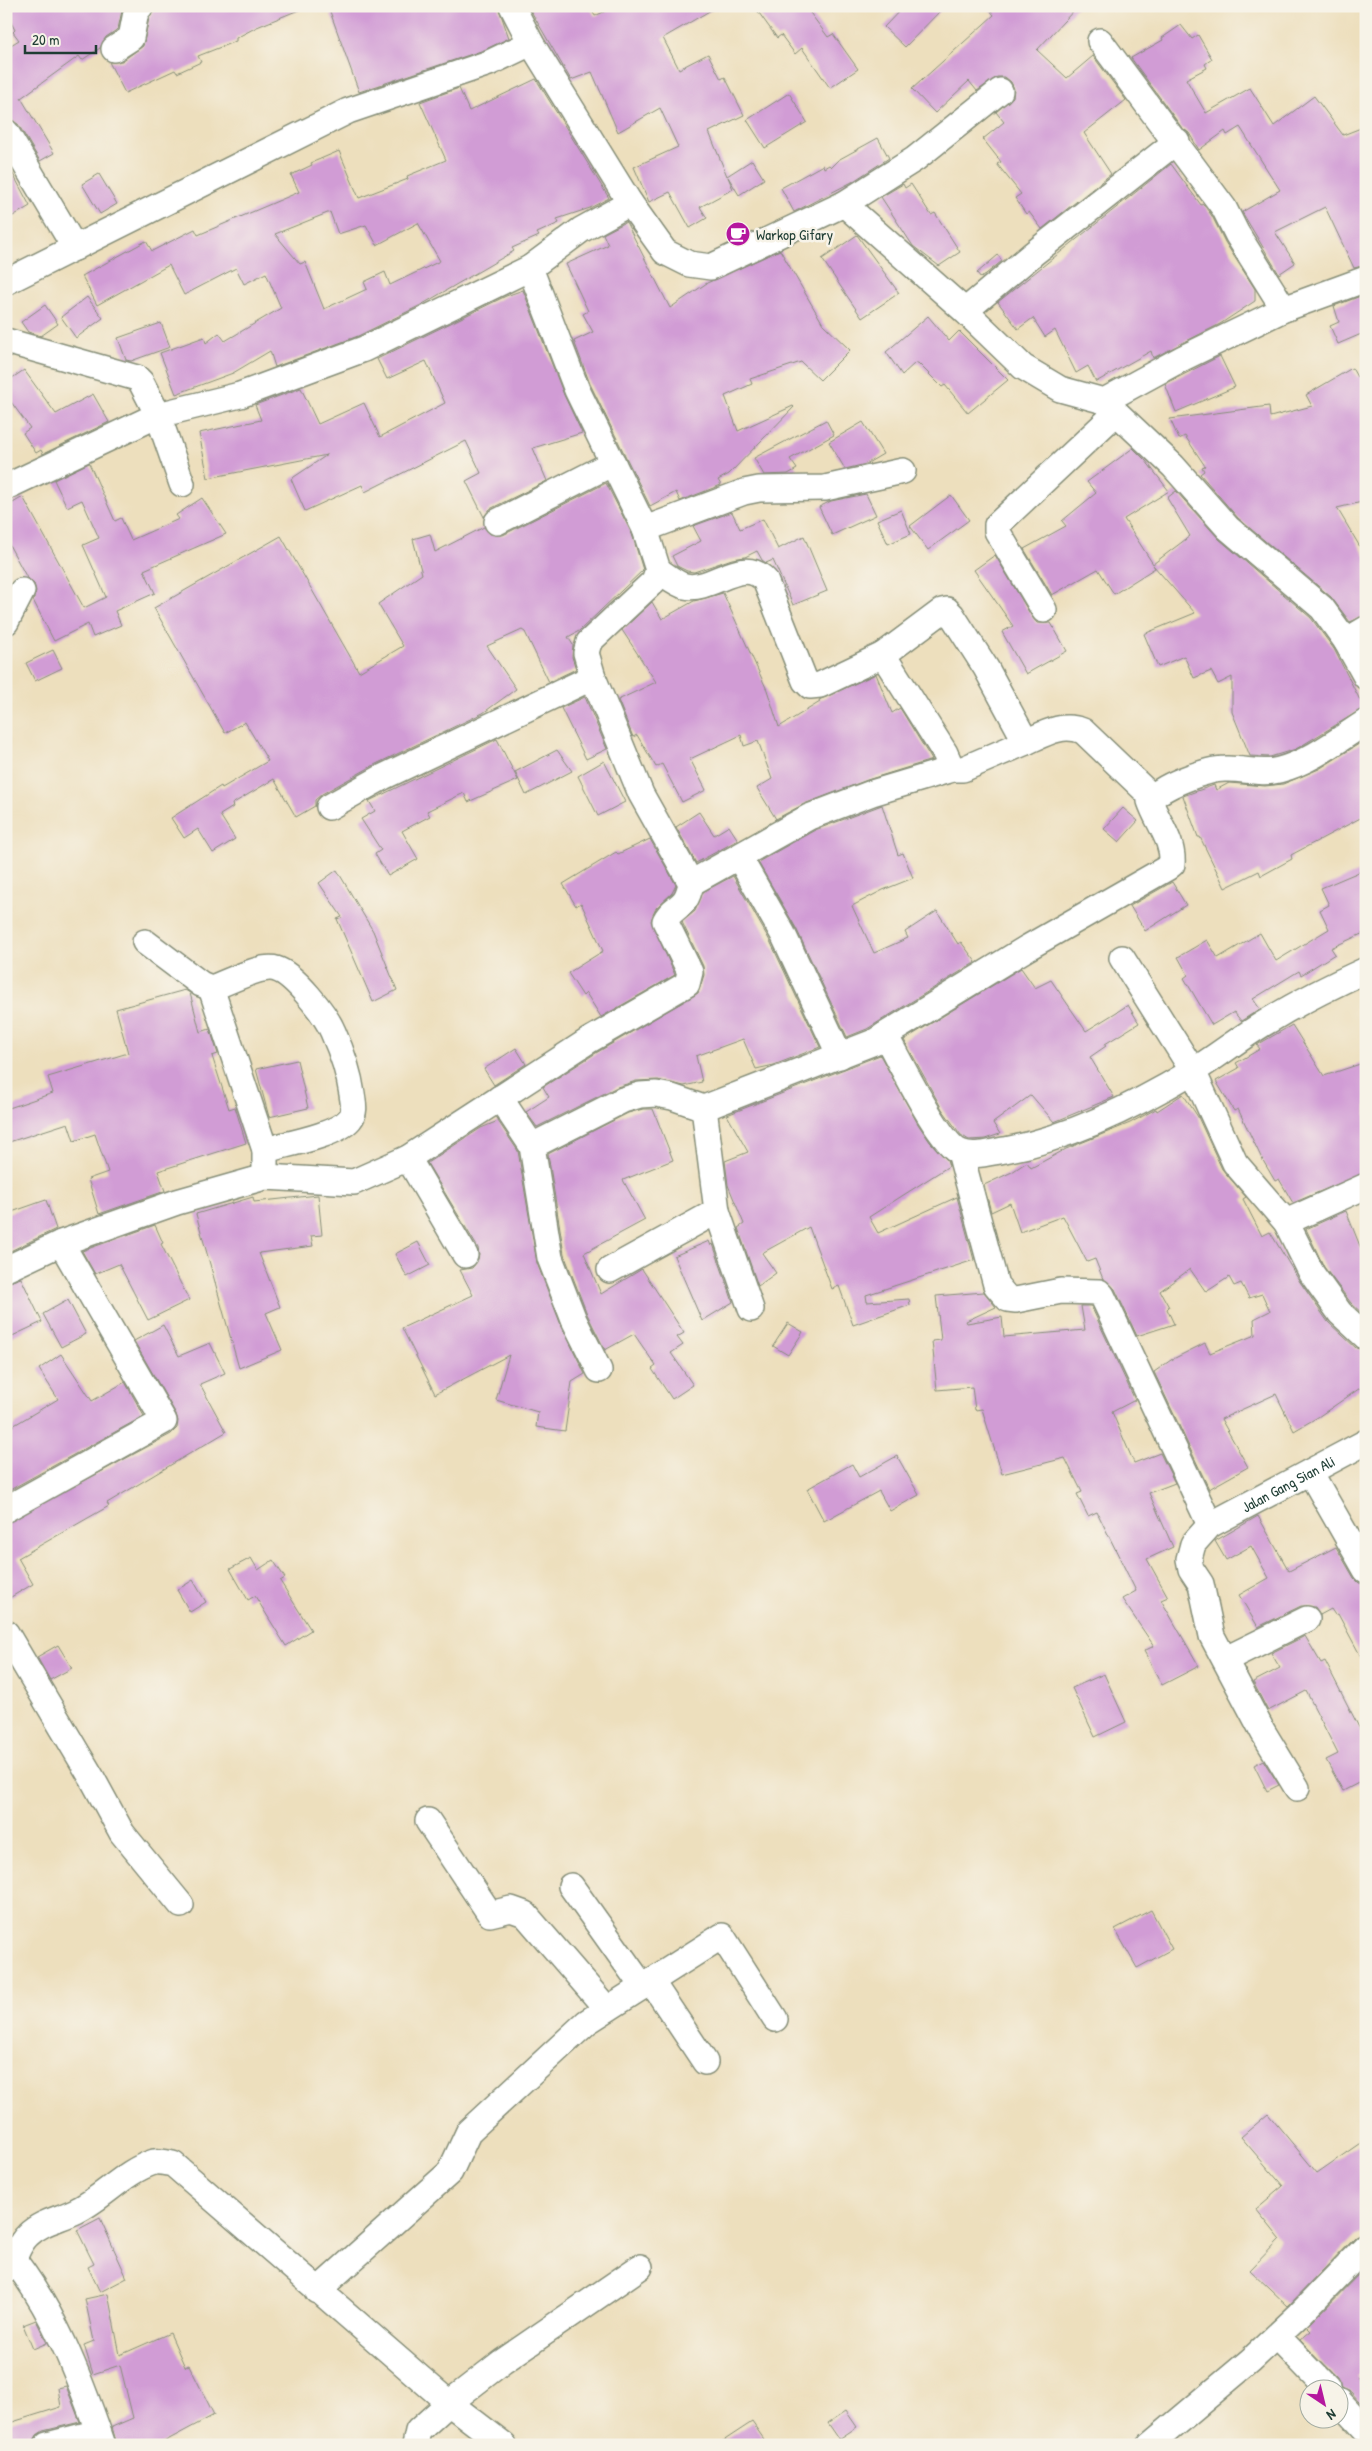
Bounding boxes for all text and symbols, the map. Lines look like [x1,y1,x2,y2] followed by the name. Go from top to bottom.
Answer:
[25,22,96,54] scale bar
[32,29,59,50] text: 20 m
[725,221,751,247] cafe icon: Warkop Gifary
[756,224,833,245] place label: Warkop Gifary
[1238,1450,1338,1517] street label: Jalan Gang Sian Ali
[1300,2378,1350,2428] north arrow
[1323,2405,1340,2425] text: N

